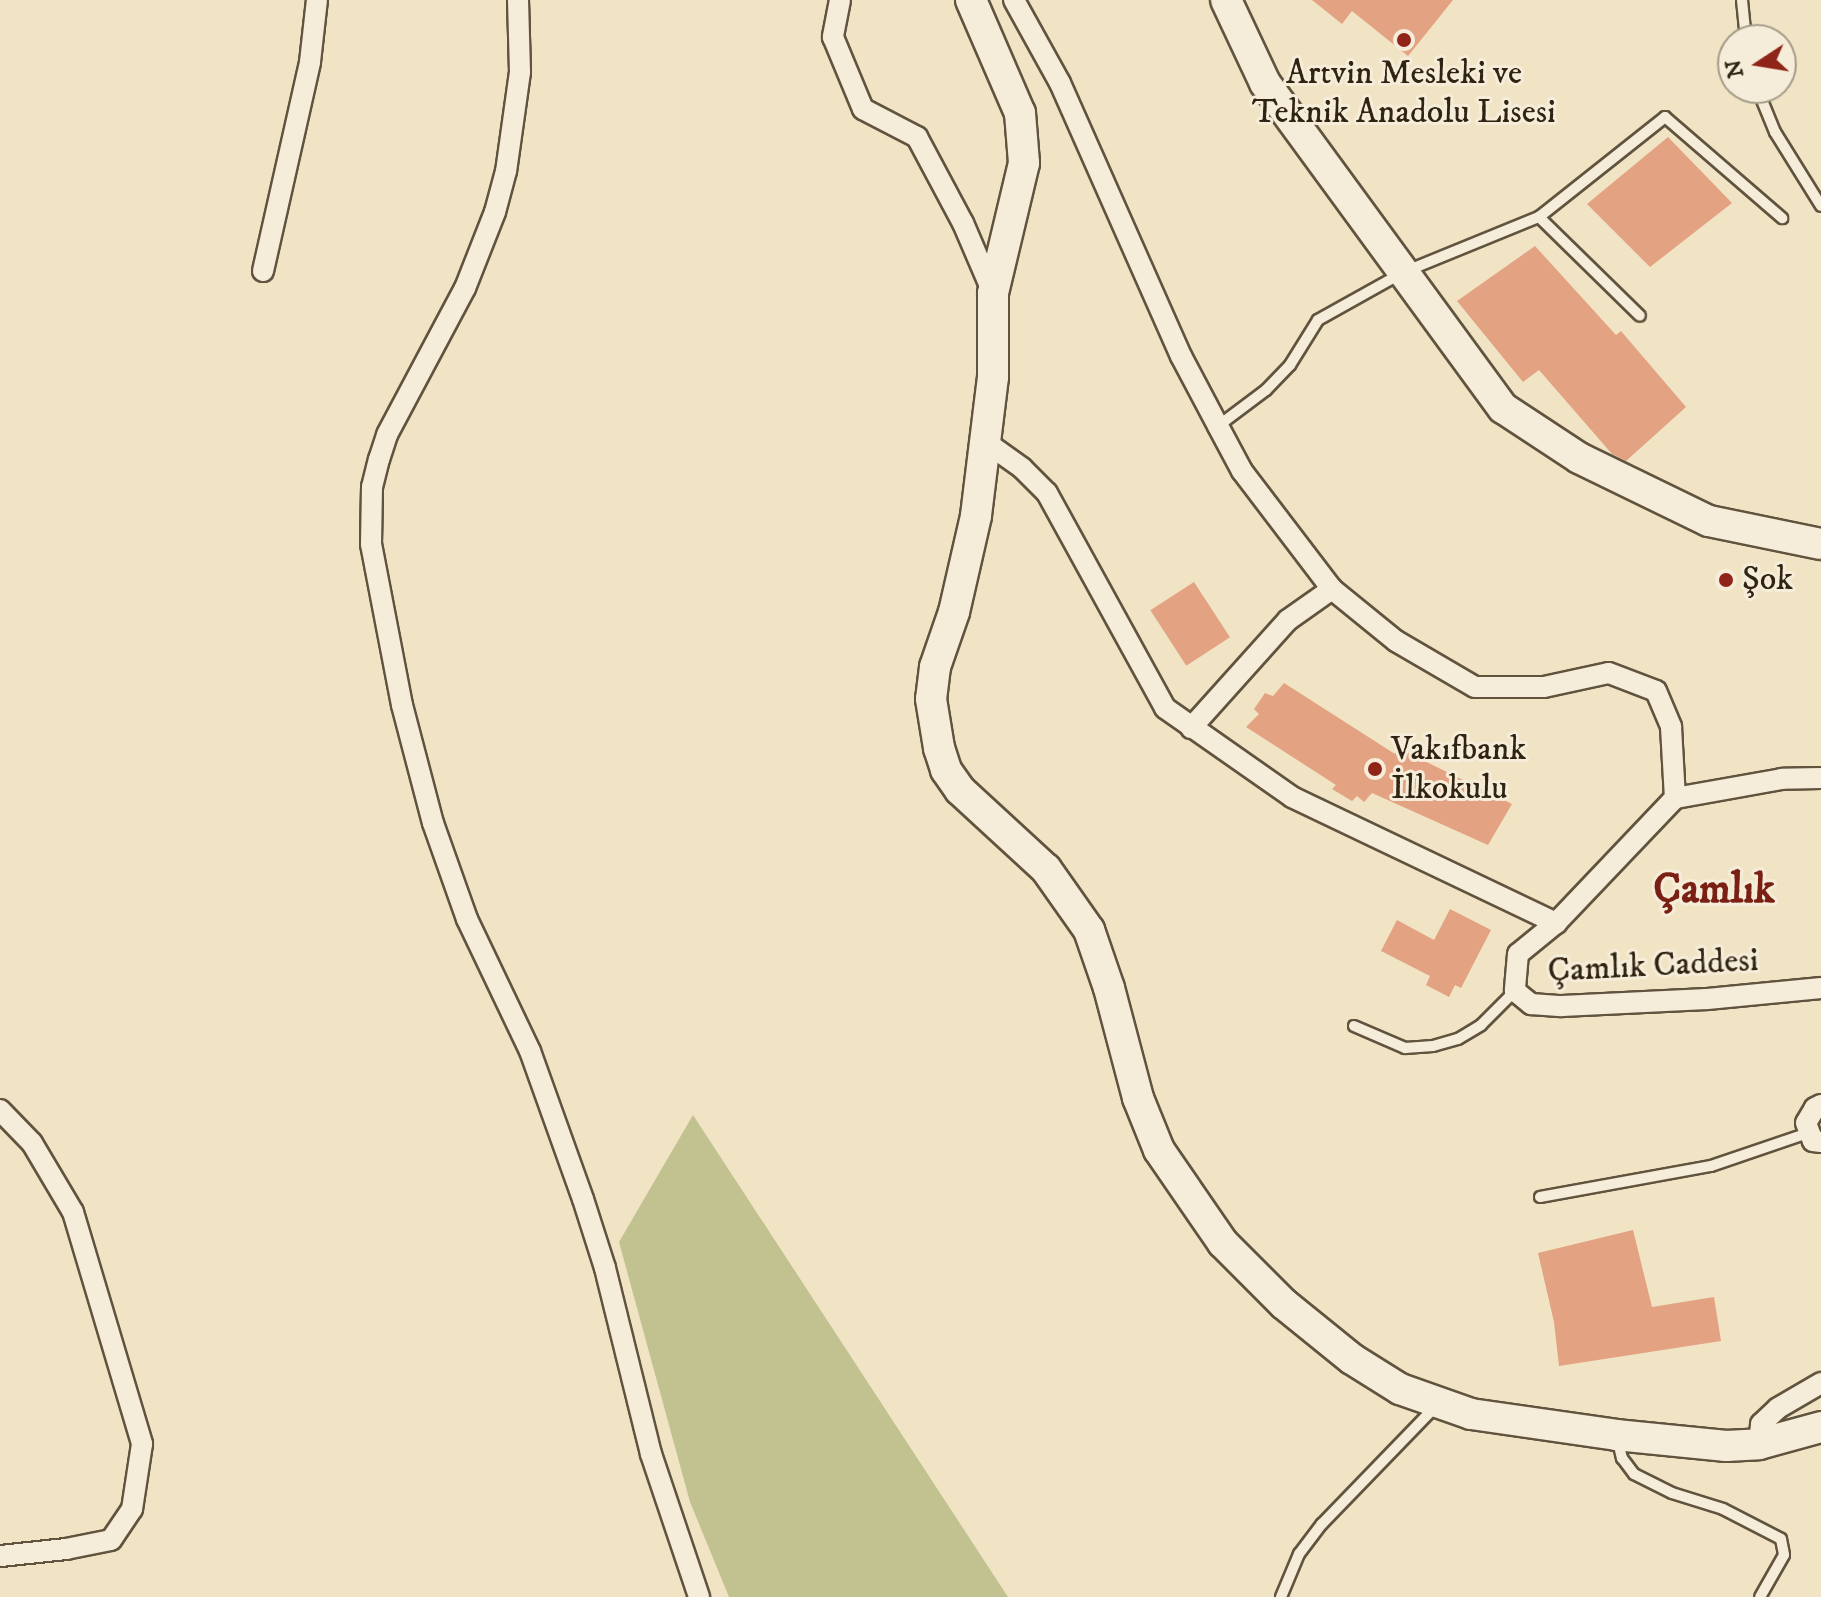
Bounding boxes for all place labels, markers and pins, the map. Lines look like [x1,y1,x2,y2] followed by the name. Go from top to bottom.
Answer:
[1395,31,1413,49] marker: Artvin Mesleki ve Teknik Anadolu Lisesi
[1252,53,1556,132] place label: Artvin Mesleki ve Teknik Anadolu Lisesi
[1742,560,1793,600] place label: Şok
[1717,571,1735,589] marker: Şok
[1391,729,1526,808] place label: Vakıfbank İlkokulu
[1366,760,1384,778] marker: Vakıfbank İlkokulu

